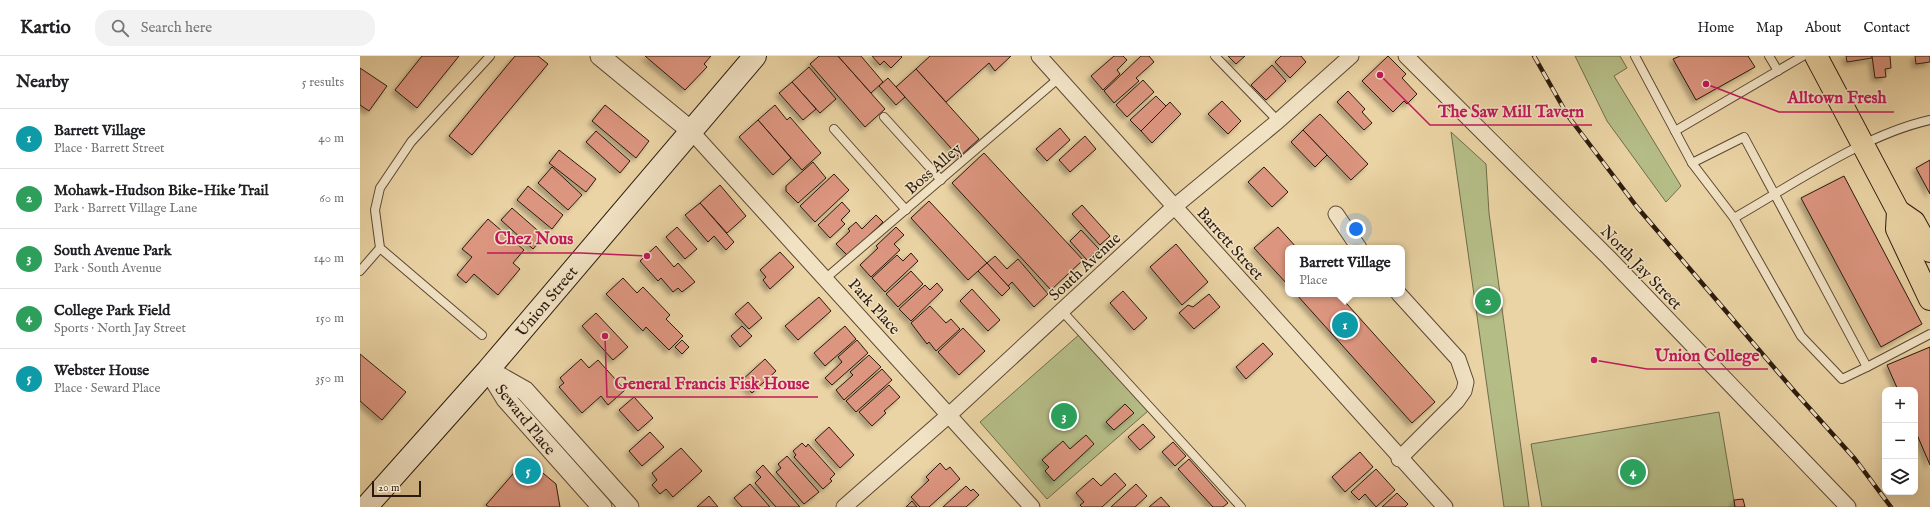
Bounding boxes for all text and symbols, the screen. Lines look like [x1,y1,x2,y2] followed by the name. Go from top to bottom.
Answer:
[95,10,375,46] search box
[20,16,71,40] text: Kartio
[109,17,131,39] icon: search
[141,18,212,37] text: Search here
[1698,19,1734,37] text: Home
[1756,19,1783,37] text: Map
[1805,19,1841,37] text: About
[1863,19,1910,37] text: Contact
[16,72,69,93] text: Nearby
[302,74,344,91] text: 5 results
[1779,83,1894,112] callout: Alltown Fresh
[1786,88,1888,109] text: Alltown Fresh
[1430,96,1592,125] callout: The Saw Mill Tavern
[1437,102,1584,123] text: The Saw Mill Tavern
[54,121,145,140] text: Barrett Village
[27,130,31,147] text: 1
[318,130,344,147] text: 40 m
[902,139,967,200] street label: Boss Alley
[54,140,165,157] text: Place · Barrett Street
[54,181,269,200] text: Mohawk-Hudson Bike-Hike Trail
[26,190,32,207] text: 2
[319,190,344,207] text: 60 m
[54,200,197,217] text: Park · Barrett Village Lane
[1192,204,1268,285] street label: Barrett Street
[1346,219,1366,239] your location
[1595,222,1686,315] street label: North Jay Street
[487,224,581,253] callout: Chez Nous
[495,229,573,250] text: Chez Nous
[1045,229,1126,306] street label: South Avenue
[54,241,172,260] text: South Avenue Park
[1285,245,1405,297] popup
[27,250,31,267] text: 3
[314,250,344,267] text: 140 m
[1299,253,1391,272] text: Barrett Village
[54,260,162,277] text: Park · South Avenue
[512,262,583,342] street label: Union Street
[1299,272,1328,289] text: Place
[843,275,904,340] street label: Park Place
[1475,286,1501,316] pin: 2
[54,301,170,320] text: College Park Field
[26,310,32,327] text: 4
[315,310,344,327] text: 150 m
[1332,310,1358,340] pin: 1
[54,320,186,337] text: Sports · North Jay Street
[1647,340,1768,369] callout: Union College
[1654,346,1760,367] text: Union College
[54,361,149,380] text: Webster House
[607,368,818,397] callout: General Francis Fisk House
[27,370,31,387] text: 5
[315,370,344,387] text: 350 m
[614,374,810,395] text: General Francis Fisk House
[54,380,160,397] text: Place · Seward Place
[490,381,559,460] street label: Seward Place
[1882,387,1918,495] map controls
[1882,387,1918,423] button: +
[1051,401,1077,431] pin: 3
[1882,423,1918,459] button: −
[515,456,541,486] pin: 5
[1620,457,1646,487] pin: 4
[1882,459,1918,495] button: layers
[372,479,421,498] scale bar
[378,481,399,495] text: 20 m

